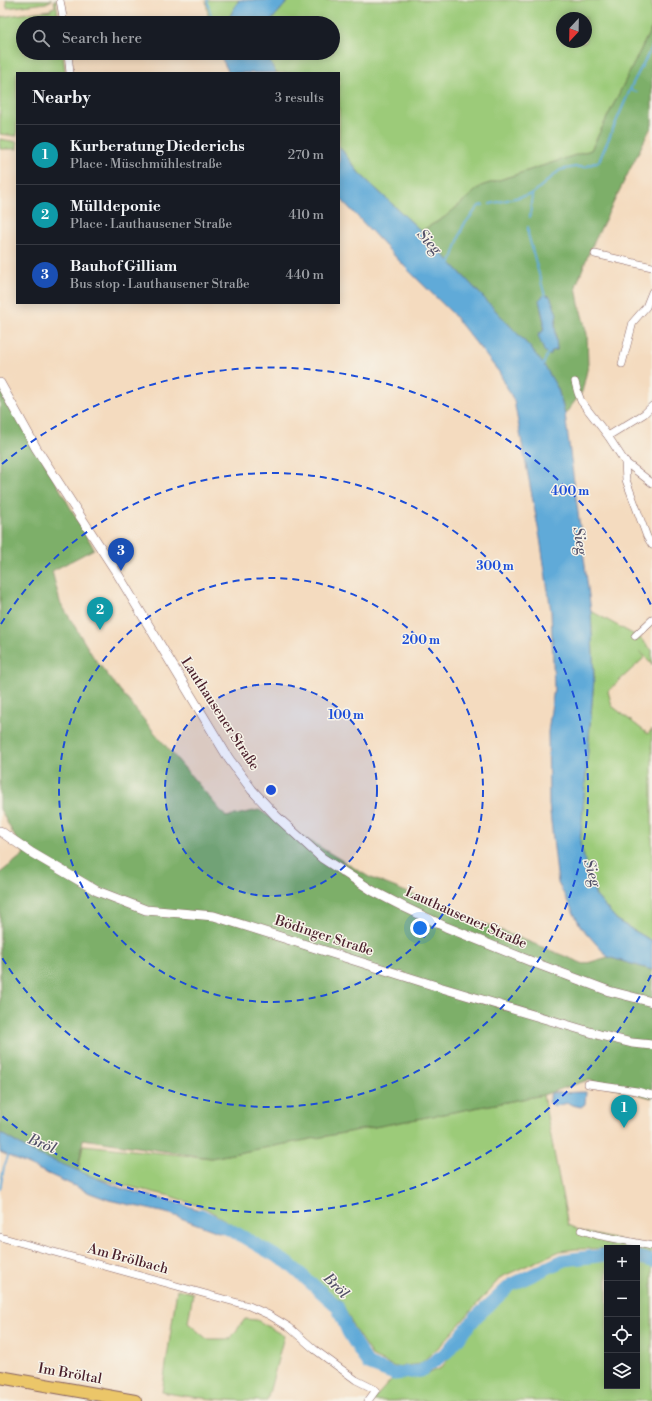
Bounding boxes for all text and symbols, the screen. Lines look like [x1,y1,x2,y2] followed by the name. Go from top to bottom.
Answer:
[556,12,592,48] north arrow
[16,16,340,60] search box
[30,27,52,49] icon: search
[62,29,142,48] text: Search here
[32,87,91,109] text: Nearby
[275,90,324,106] text: 3 results
[70,137,245,156] text: Kurberatung Diederichs
[42,147,48,163] text: 1
[288,147,324,163] text: 270 m
[70,156,222,172] text: Place · Müschmühlestraße
[70,197,161,216] text: Mülldeponie
[41,207,49,223] text: 2
[288,207,324,223] text: 410 m
[70,216,232,232] text: Place · Lauthausener Straße
[412,225,446,260] water label: Sieg
[70,257,177,276] text: Bauhof Gilliam
[41,267,49,283] text: 3
[286,267,324,283] text: 440 m
[70,276,250,292] text: Bus stop · Lauthausener Straße
[551,484,589,499] text: 400 m
[568,526,592,558] water label: Sieg
[108,538,134,571] pin: 3
[476,559,514,574] text: 300 m
[87,597,113,630] pin: 2
[402,633,440,648] text: 200 m
[177,654,263,774] street label: Lauthausener Straße
[328,708,364,723] text: 100 m
[264,783,278,797] centre of rings
[579,857,605,890] water label: Sieg
[402,883,530,953] street label: Lauthausener Straße
[271,911,376,960] street label: Bödinger Straße
[410,918,430,938] your location
[611,1095,637,1128] pin: 1
[24,1129,59,1158] water label: Bröl
[85,1239,171,1279] street label: Am Brölbach
[604,1245,640,1389] map controls
[604,1245,640,1281] button: +
[318,1268,353,1303] water label: Bröl
[604,1281,640,1317] button: −
[604,1317,640,1353] button: locate
[604,1353,640,1389] button: layers
[37,1360,103,1388] street label: Im Bröltal

